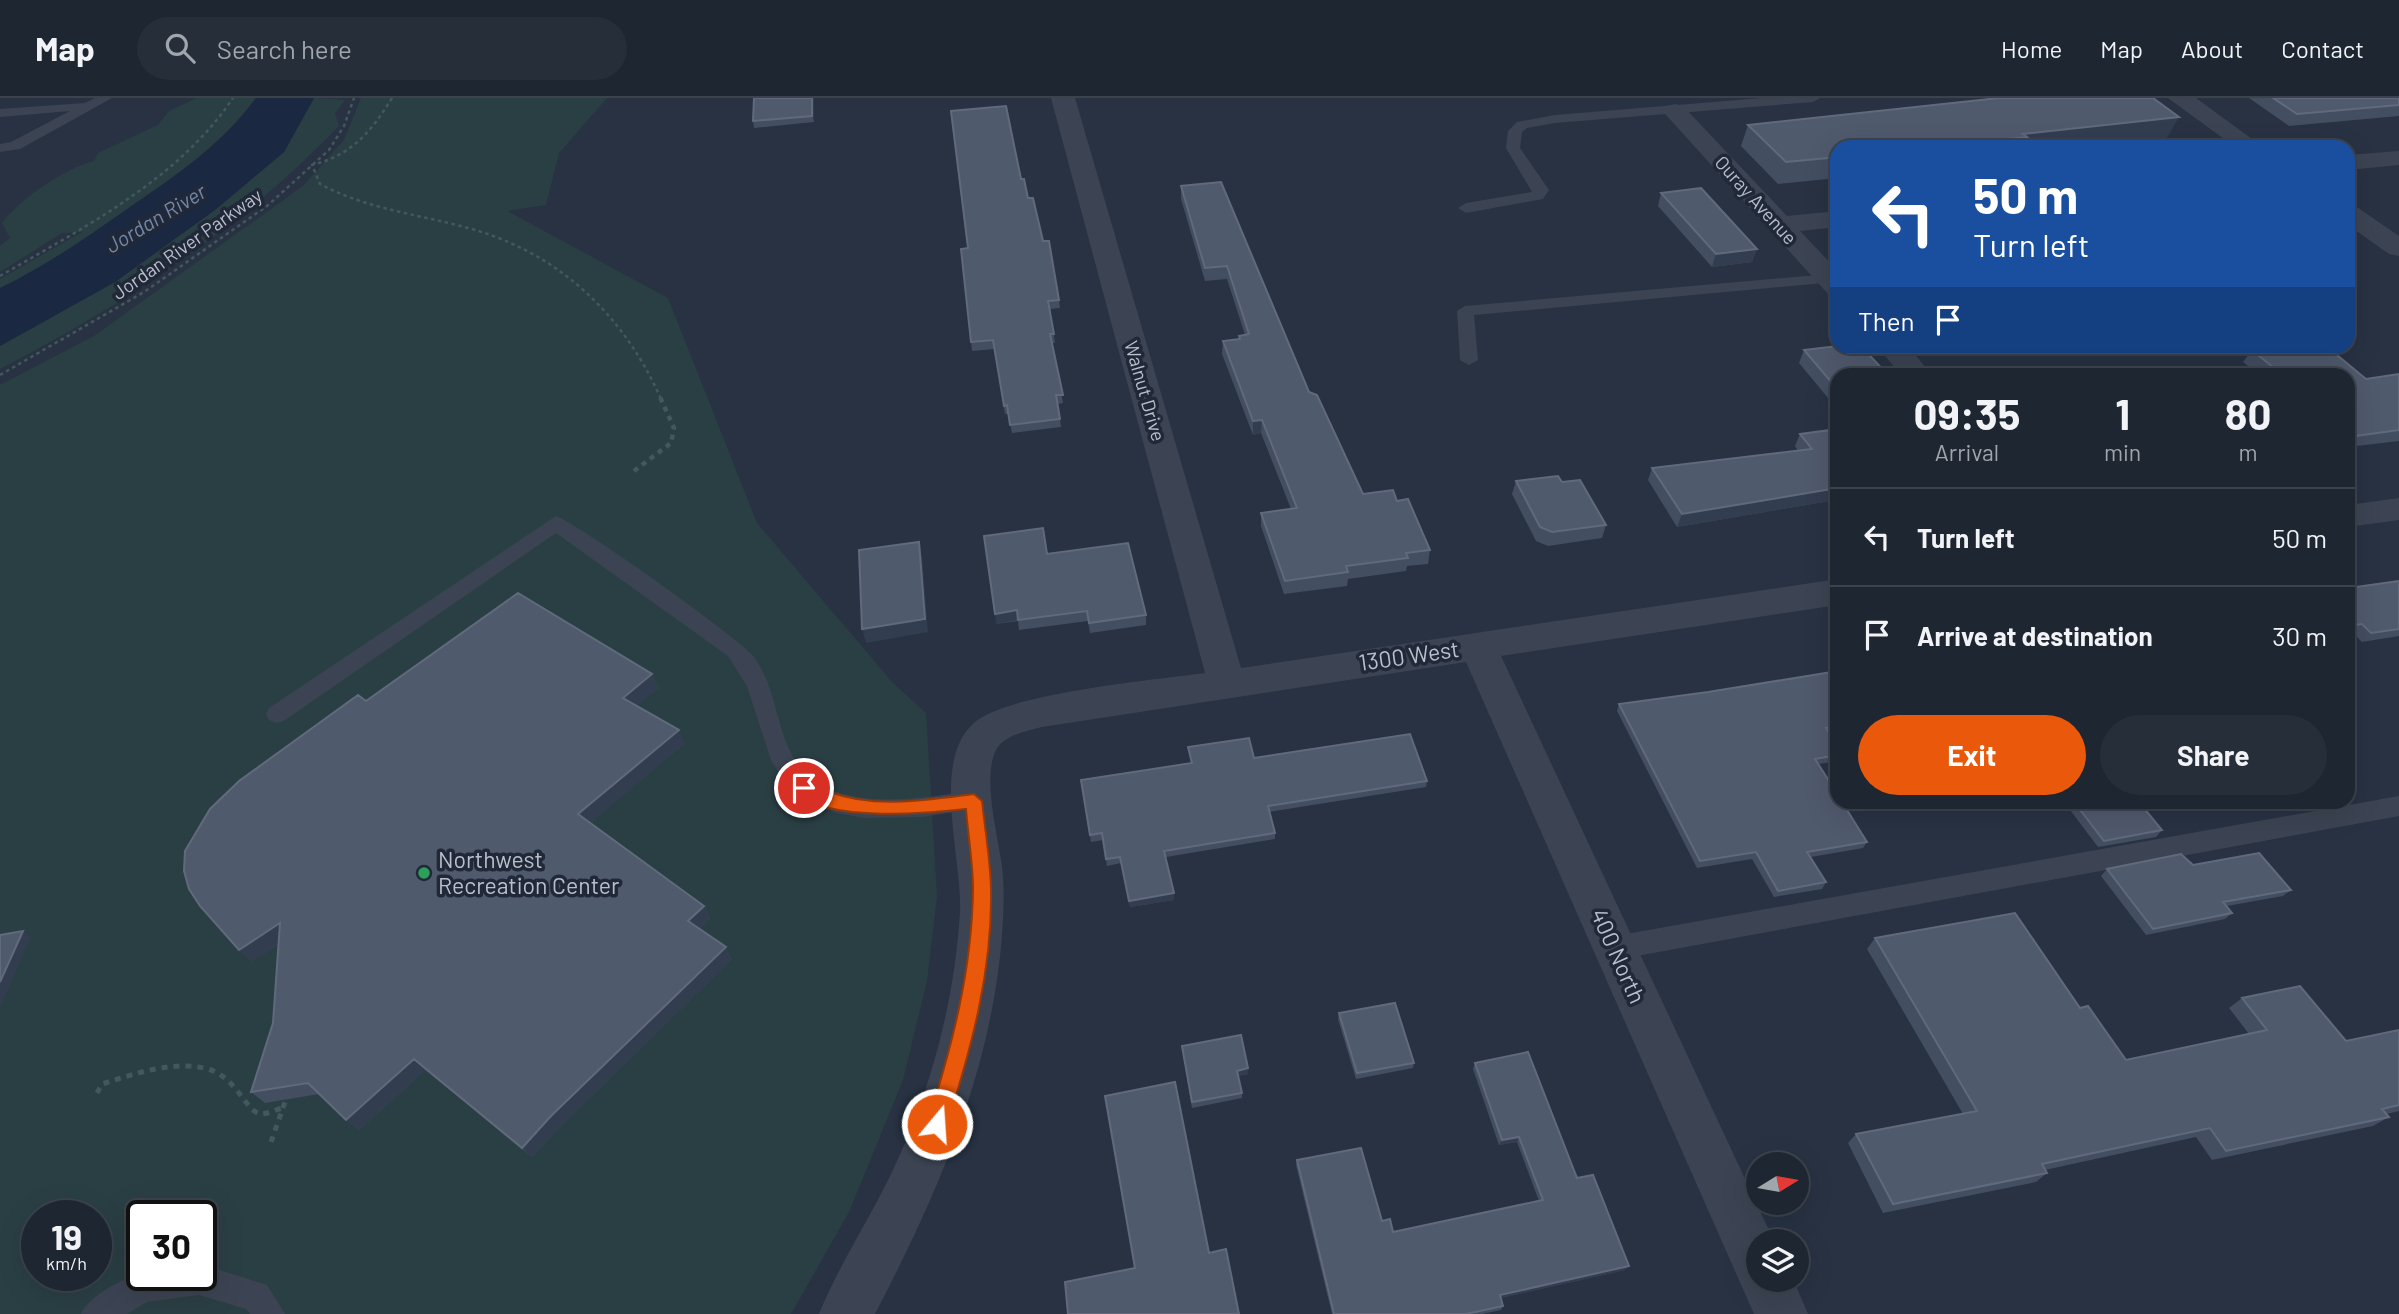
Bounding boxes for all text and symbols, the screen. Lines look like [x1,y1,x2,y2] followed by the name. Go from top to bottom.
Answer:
[137,17,627,80] search box
[35,28,95,68] text: Map
[161,29,199,67] icon: search
[217,33,352,64] text: Search here
[2001,34,2062,63] text: Home
[2100,34,2143,63] text: Map
[2181,34,2243,63] text: About
[2281,34,2364,63] text: Contact
[1711,151,1802,249] street label: Ouray Avenue
[1973,165,2078,224] text: 50 m
[1858,168,1949,259] icon: left
[100,178,210,257] water label: Jordan River
[107,183,266,304] street label: Jordan River Parkway
[1973,225,2090,263] text: Turn left
[1929,301,1967,339] icon: arrive
[1858,305,1915,336] text: Then
[1120,338,1171,444] street label: Walnut Drive
[1914,388,2020,438] text: 09:35
[2115,388,2130,438] text: 1
[2225,388,2271,438] text: 80
[1935,438,1999,466] text: Arrival
[2104,438,2141,466] text: min
[2239,438,2258,466] text: m
[1858,518,1896,556] icon: left
[1917,522,2015,553] text: Turn left
[2272,522,2327,553] text: 50 m
[1858,616,1896,654] icon: arrive
[1917,620,2153,651] text: Arrive at destination
[2272,620,2327,651] text: 30 m
[1357,634,1461,676] street label: 1300 West
[1858,715,2086,795] button: Exit
[2100,715,2327,795] button: Share
[774,758,834,818] pin
[785,769,823,807] icon: arrive
[438,845,620,899] place label: Northwest Recreation Center
[416,865,432,881] marker: Northwest Recreation Center
[1586,904,1652,1007] street label: 400 North
[900,1087,974,1161] position arrow
[1746,1152,1810,1214] north arrow
[1746,1152,1809,1292] map controls
[126,1200,217,1291] speed limit sign: 30
[51,1215,82,1257] text: 19
[1746,1229,1809,1292] button: layers
[46,1252,87,1274] text: km/h

